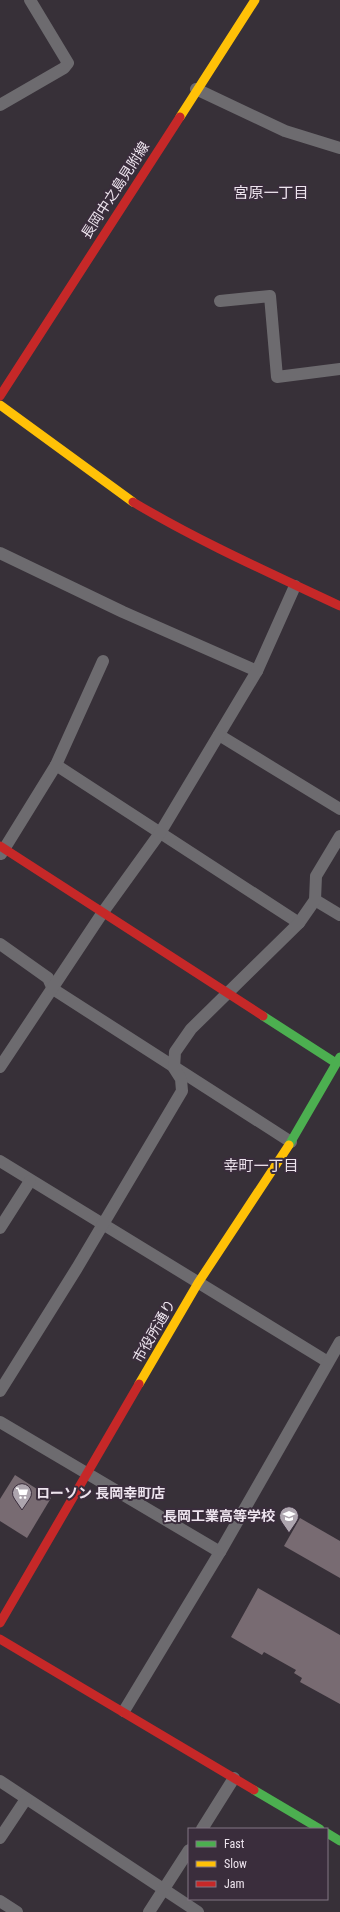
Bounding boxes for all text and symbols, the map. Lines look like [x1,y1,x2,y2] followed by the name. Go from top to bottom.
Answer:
[78,139,152,241] street label: 長岡中之島見附線
[233,184,309,202] district label: 宮原一丁目
[223,1157,299,1175] district label: 幸町一丁目
[130,1297,178,1365] street label: 市役所通り
[11,1482,33,1510] supermarket icon: ローソン 長岡幸町店
[36,1485,165,1501] place label: ローソン 長岡幸町店
[278,1505,300,1533] school or university icon: 長岡工業高等学校
[163,1508,275,1524] place label: 長岡工業高等学校
[188,1828,328,1900] legend
[224,1837,245,1851] text: Fast
[224,1857,247,1871] text: Slow
[224,1877,245,1891] text: Jam

